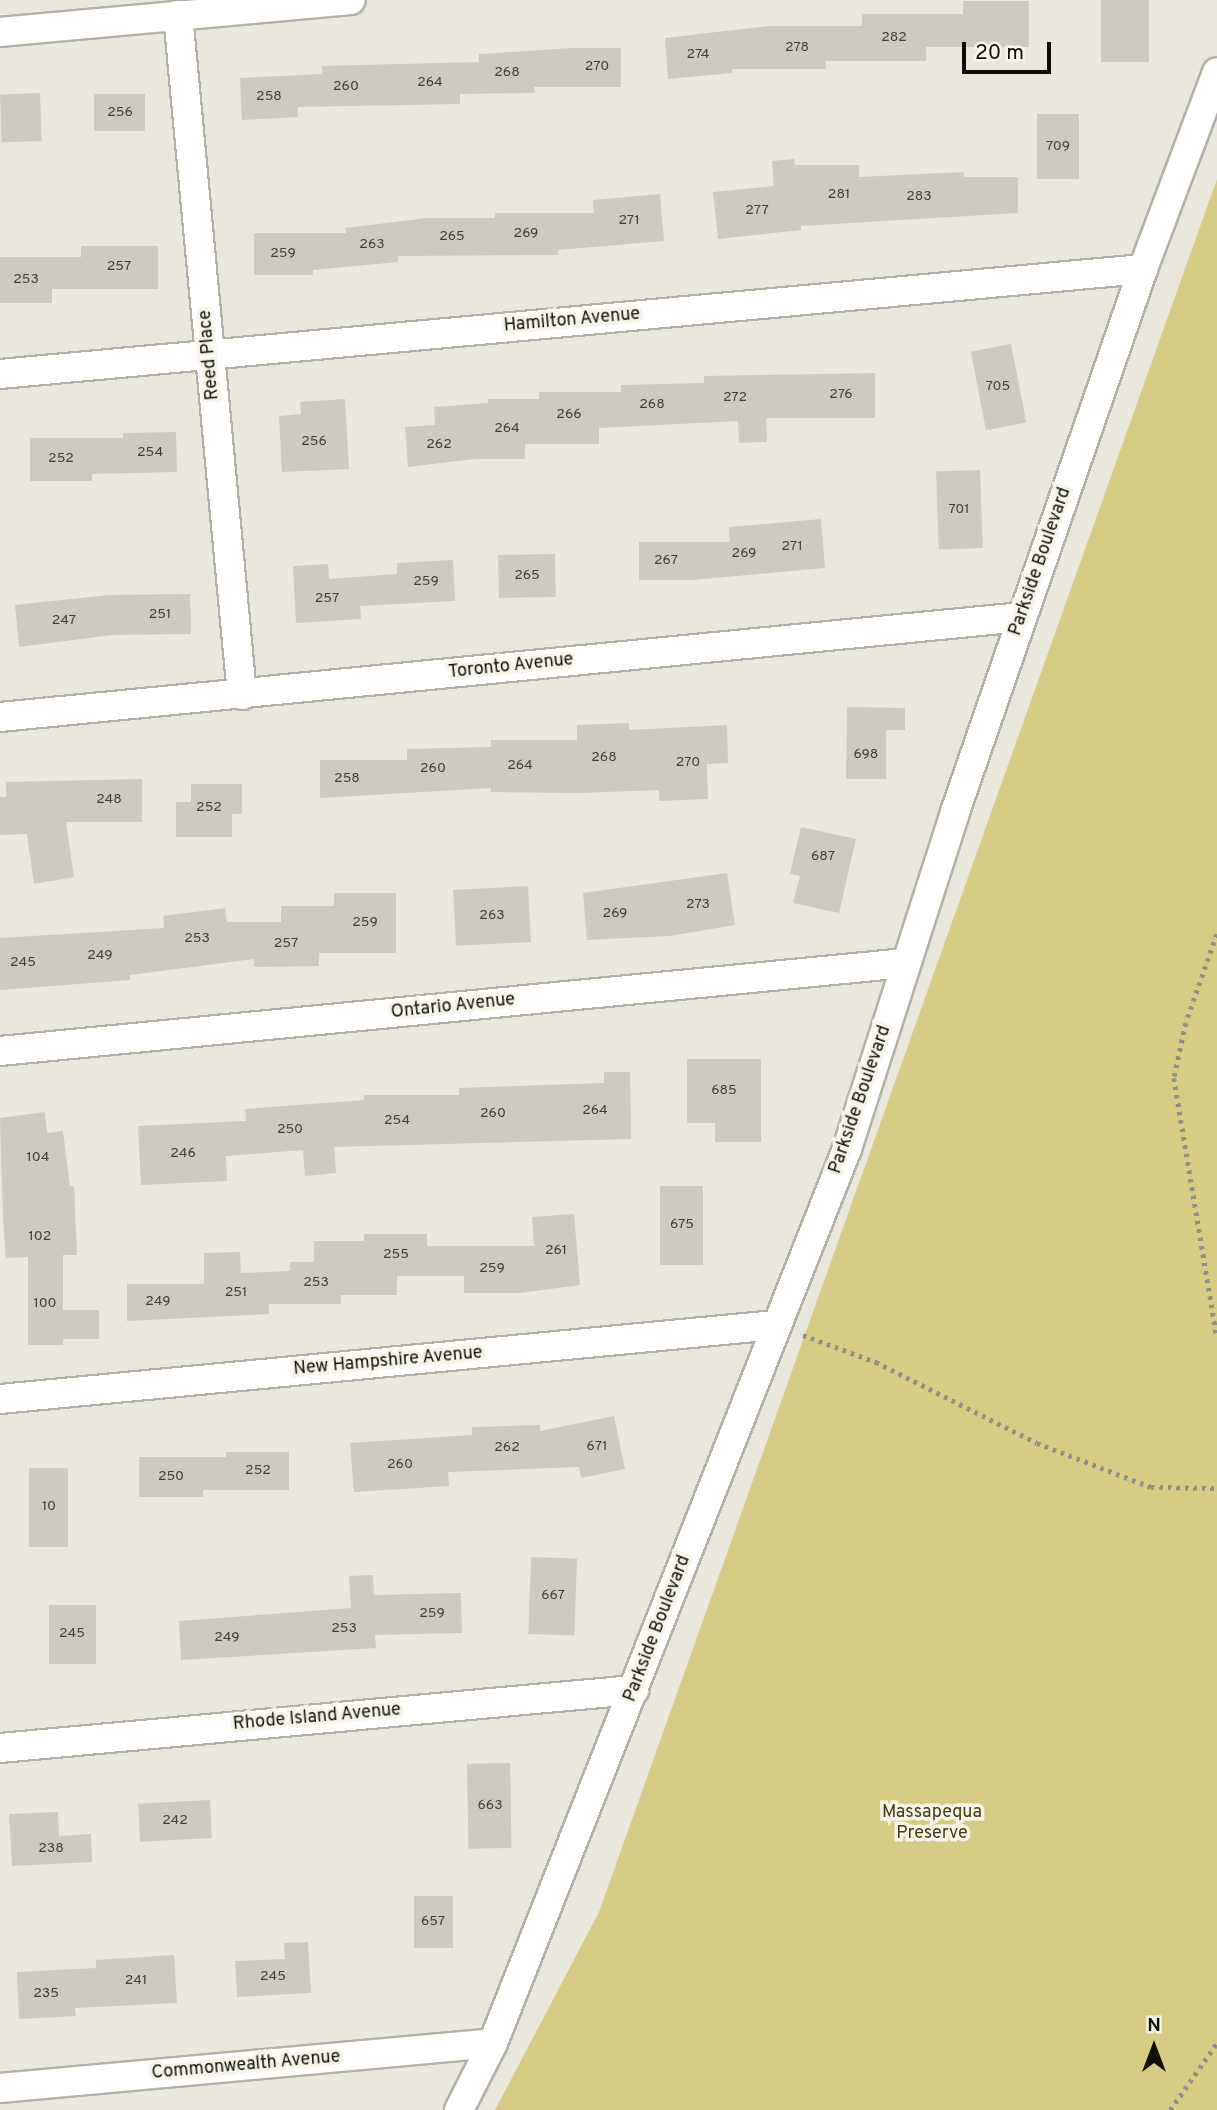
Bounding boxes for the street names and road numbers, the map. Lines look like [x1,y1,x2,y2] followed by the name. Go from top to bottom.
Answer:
[503,304,641,338] street label: Hamilton Avenue
[195,309,225,401] street label: Reed Place
[1006,485,1076,639] street label: Parkside Boulevard
[447,650,575,684] street label: Toronto Avenue
[390,990,516,1024] street label: Ontario Avenue
[826,1023,896,1177] street label: Parkside Boulevard
[292,1343,484,1381] street label: New Hampshire Avenue
[620,1553,696,1705] street label: Parkside Boulevard
[232,1700,402,1736] street label: Rhode Island Avenue
[150,2047,342,2085] street label: Commonwealth Avenue

